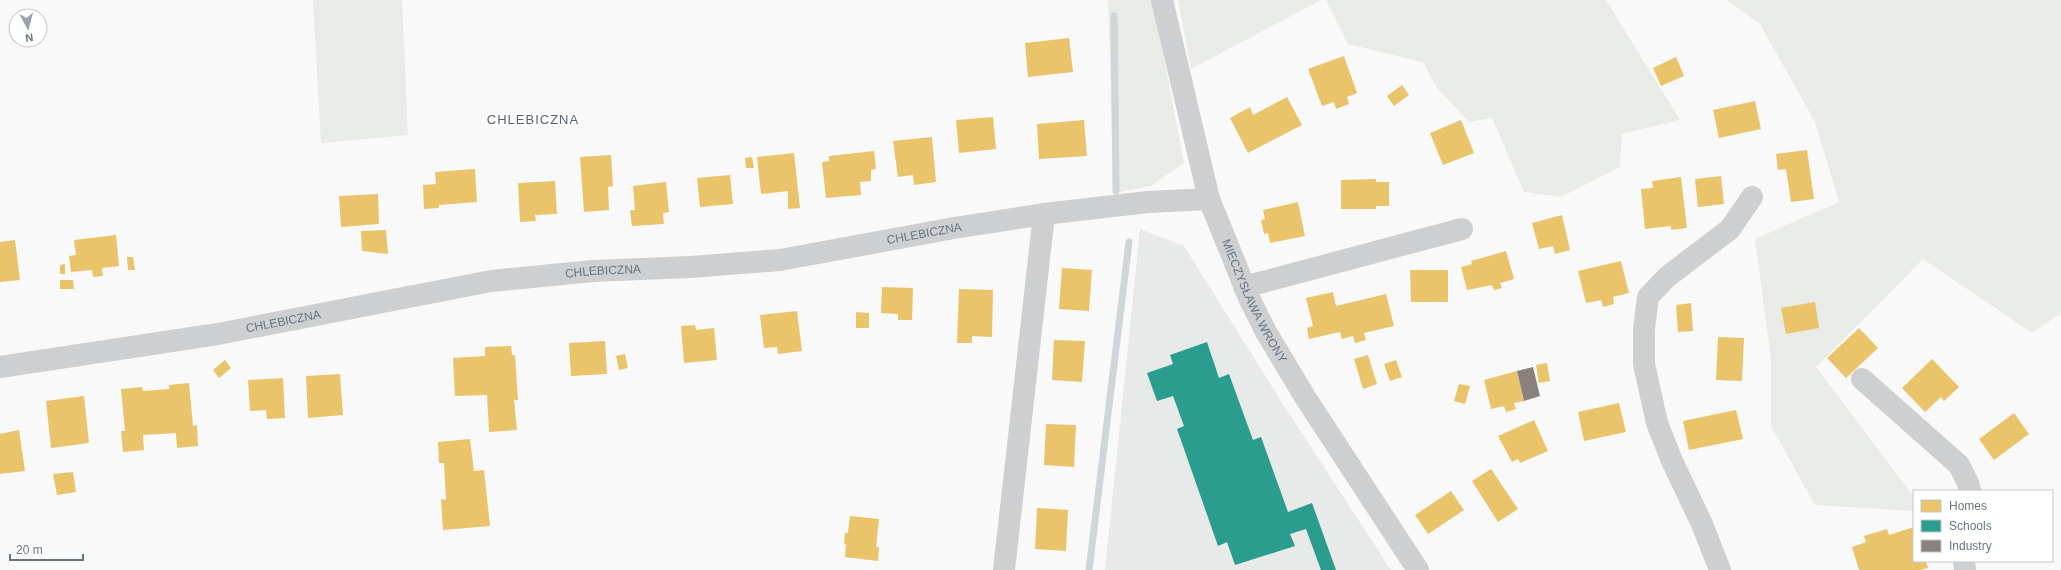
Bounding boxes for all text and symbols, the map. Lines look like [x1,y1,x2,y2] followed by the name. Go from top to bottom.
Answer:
[8,8,48,48] north arrow
[24,31,34,44] text: N
[487,112,579,127] district label: CHLEBICZNA
[885,220,963,247] street label: CHLEBICZNA
[1219,237,1290,365] street label: MIECZYSŁAWA WRONY
[564,262,641,281] street label: CHLEBICZNA
[245,307,322,335] street label: CHLEBICZNA
[1913,490,2053,562] legend
[1949,499,1987,513] text: Homes
[1949,519,1992,533] text: Schools
[10,536,83,562] scale bar
[1949,539,1992,553] text: Industry
[16,543,43,557] text: 20 m

